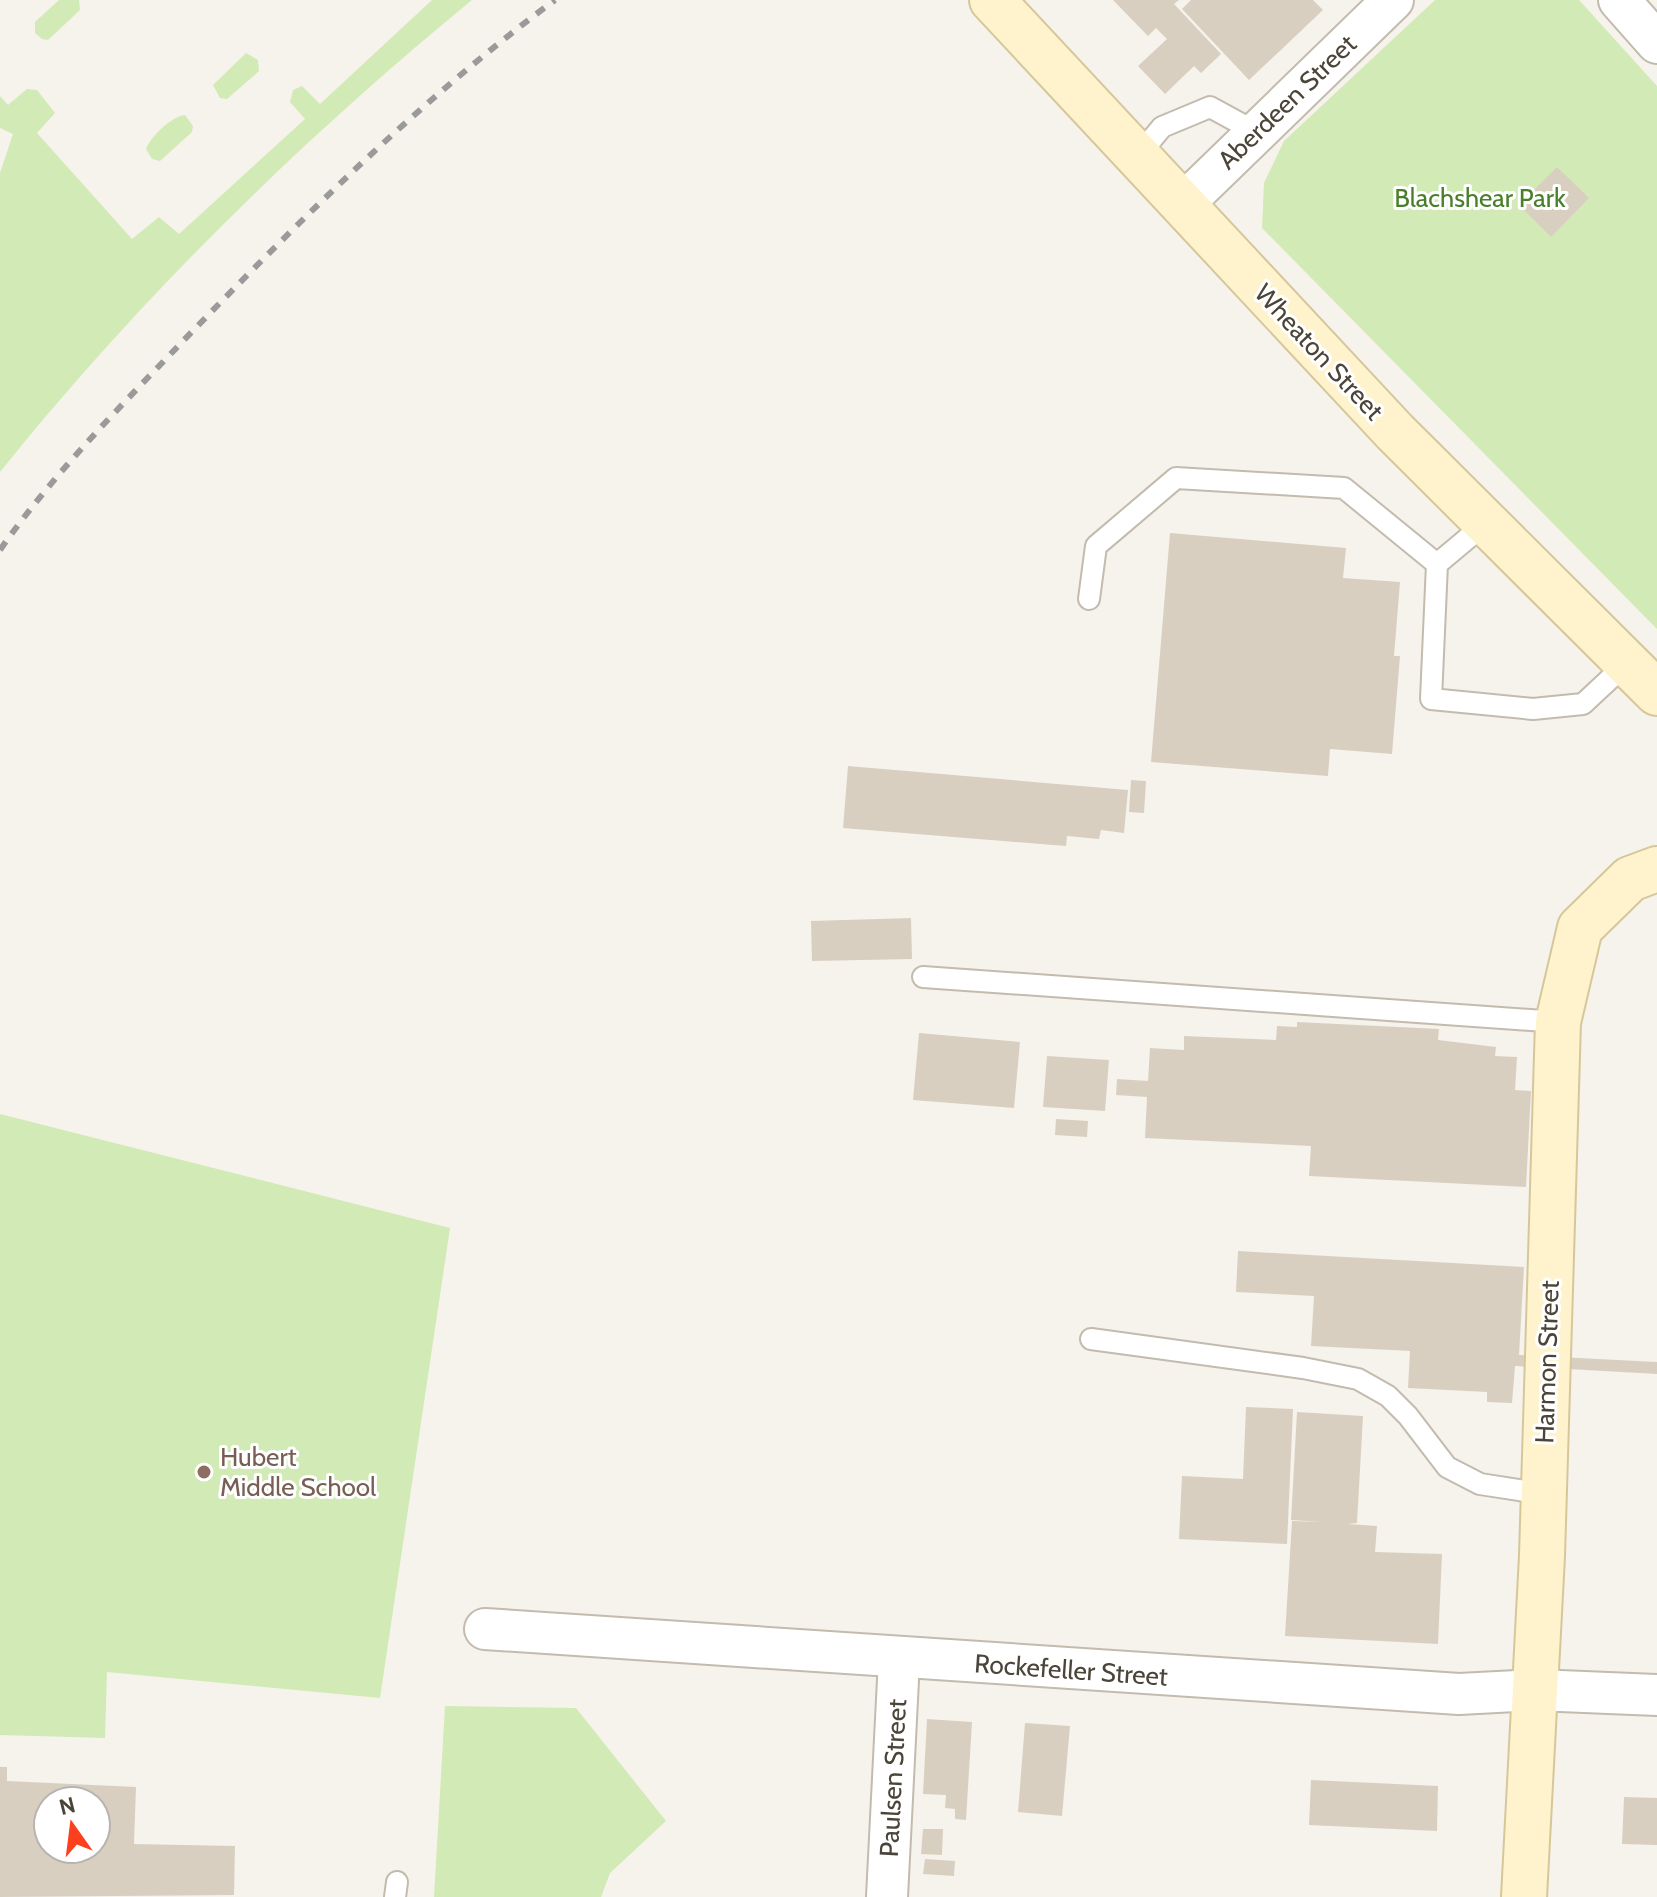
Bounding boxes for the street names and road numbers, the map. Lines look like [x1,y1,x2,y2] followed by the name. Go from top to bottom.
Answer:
[1211,28,1363,176] street label: Aberdeen Street
[1248,277,1390,427] street label: Wheaton Street
[1528,1280,1566,1444] street label: Harmon Street
[973,1647,1169,1693] street label: Rockefeller Street
[873,1698,913,1858] street label: Paulsen Street

